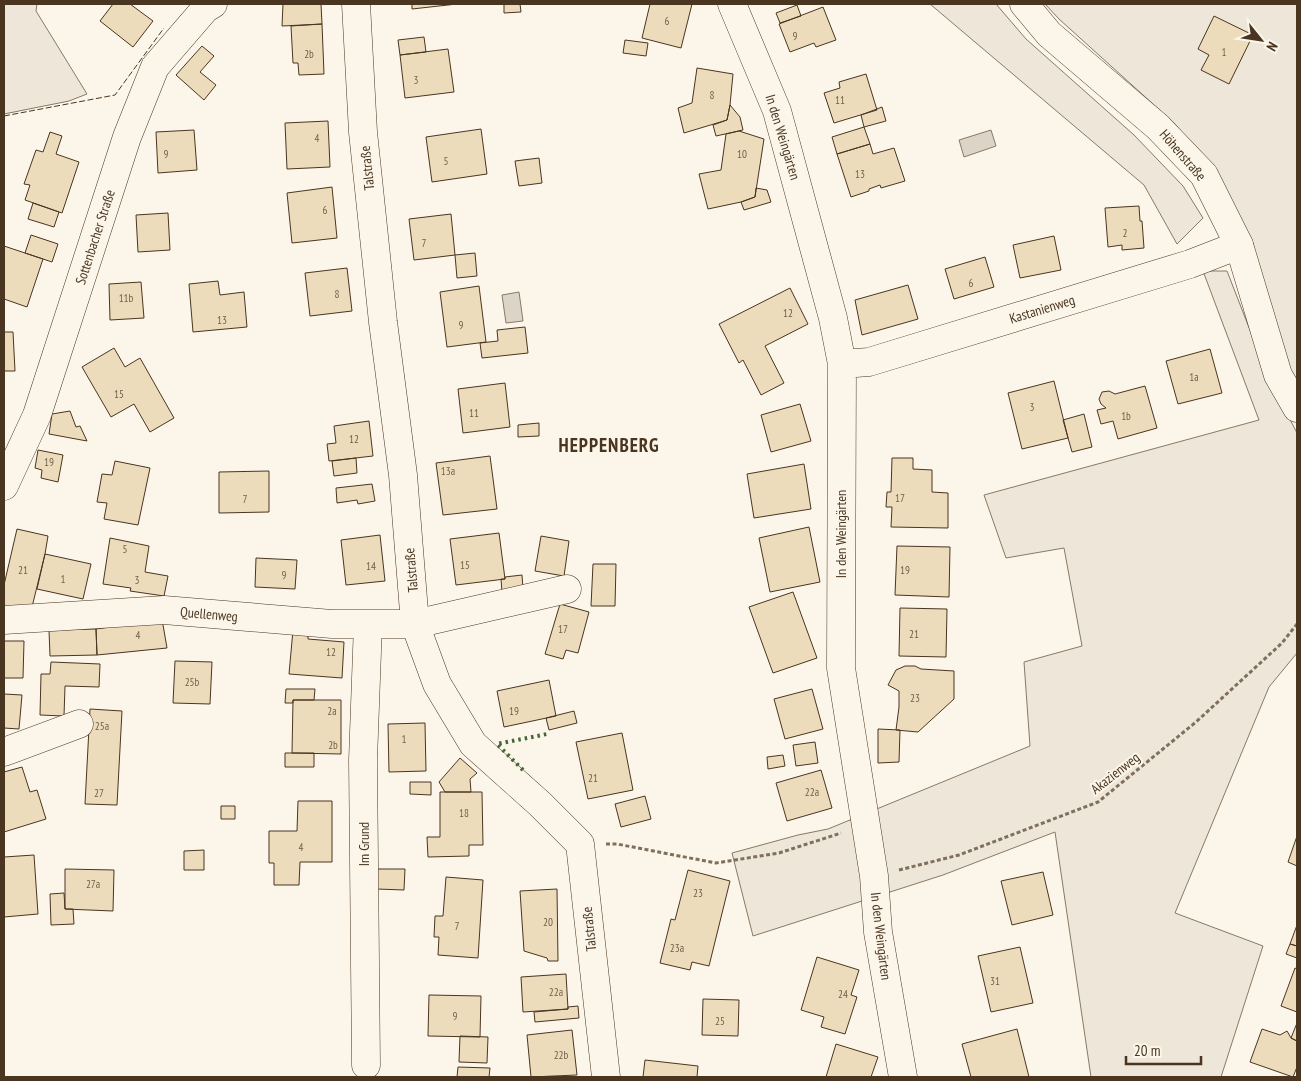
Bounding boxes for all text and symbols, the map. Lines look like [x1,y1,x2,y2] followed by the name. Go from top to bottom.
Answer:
[665,14,670,28] house number: 6
[1236,15,1286,65] north arrow
[793,29,798,43] house number: 9
[1263,39,1282,54] text: N
[1222,45,1227,59] house number: 1
[304,47,314,61] house number: 2b
[414,73,419,87] house number: 3
[710,88,715,102] house number: 8
[761,92,805,182] street label: In den Weingärten
[835,93,845,107] house number: 11
[1156,126,1210,185] street label: Höhenstraße
[315,131,320,145] house number: 4
[356,145,378,191] street label: Talstraße
[164,147,169,161] house number: 9
[737,147,747,161] house number: 10
[444,154,449,168] house number: 5
[855,167,865,181] house number: 13
[71,187,119,287] street label: Sottenbacher Straße
[323,203,328,217] house number: 6
[1123,226,1128,240] house number: 2
[422,236,427,250] house number: 7
[969,276,974,290] house number: 6
[335,287,340,301] house number: 8
[119,291,134,305] house number: 11b
[1007,291,1077,327] street label: Kastanienweg
[783,306,793,320] house number: 12
[217,313,227,327] house number: 13
[459,318,464,332] house number: 9
[1189,370,1199,384] house number: 1a
[114,387,124,401] house number: 15
[1030,400,1035,414] house number: 3
[469,406,479,420] house number: 11
[1121,409,1131,423] house number: 1b
[349,432,359,446] house number: 12
[559,433,659,457] district label: HEPPENBERG
[44,455,54,469] house number: 19
[441,464,455,478] house number: 13a
[832,490,850,578] street label: In den Weingärten
[895,491,905,505] house number: 17
[243,492,248,506] house number: 7
[123,542,128,556] house number: 5
[400,547,422,593] street label: Talstraße
[460,558,470,572] house number: 15
[366,559,376,573] house number: 14
[18,563,28,577] house number: 21
[900,563,910,577] house number: 19
[282,568,287,582] house number: 9
[61,572,66,586] house number: 1
[135,573,140,587] house number: 3
[179,603,239,625] street label: Quellenweg
[558,622,568,636] house number: 17
[909,627,919,641] house number: 21
[136,628,141,642] house number: 4
[326,645,336,659] house number: 12
[185,675,200,689] house number: 25b
[910,691,920,705] house number: 23
[327,704,337,718] house number: 2a
[509,704,519,718] house number: 19
[95,719,109,733] house number: 25a
[402,732,407,746] house number: 1
[328,738,338,752] house number: 2b
[1087,748,1143,798] street label: Akazienweg
[588,771,598,785] house number: 21
[805,785,819,799] house number: 22a
[94,786,104,800] house number: 27
[459,806,469,820] house number: 18
[355,822,373,866] street label: Im Grund
[299,840,304,854] house number: 4
[86,877,100,891] house number: 27a
[693,886,703,900] house number: 23
[867,891,895,981] street label: In den Weingärten
[578,906,600,952] street label: Talstraße
[543,915,553,929] house number: 20
[455,919,460,933] house number: 7
[670,941,684,955] house number: 23a
[990,974,1000,988] house number: 31
[549,985,563,999] house number: 22a
[838,987,848,1001] house number: 24
[453,1009,458,1023] house number: 9
[715,1014,725,1028] house number: 25
[1126,1034,1201,1066] scale bar
[1134,1041,1160,1060] text: 20 m
[554,1048,569,1062] house number: 22b

